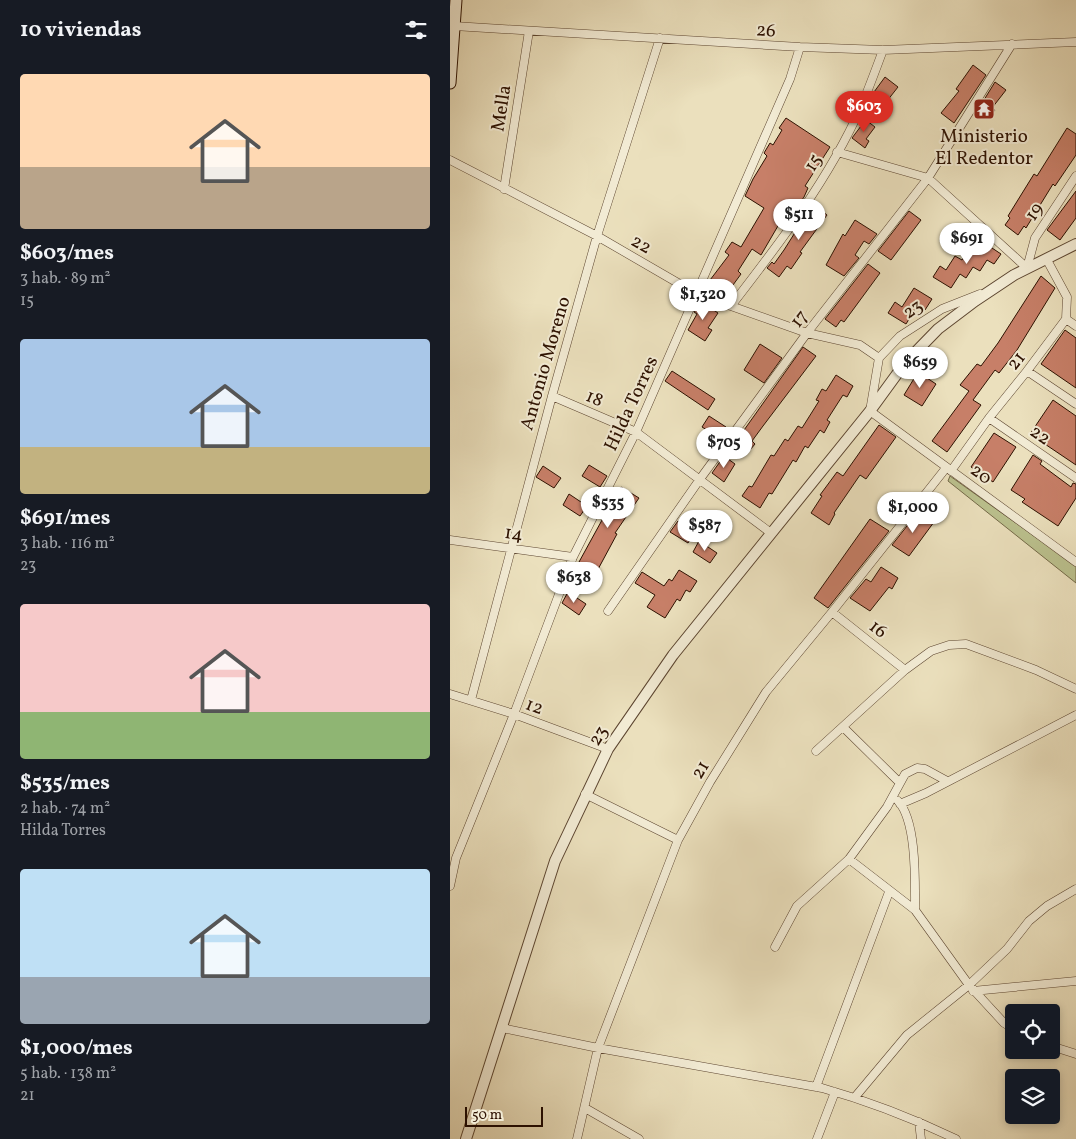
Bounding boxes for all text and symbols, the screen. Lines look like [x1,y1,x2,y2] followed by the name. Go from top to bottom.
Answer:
[20,16,141,45] text: 10 viviendas
[402,16,430,44] icon: filters
[755,17,777,45] street label: 26
[485,83,519,134] street label: Mella
[834,90,894,133] pin: $603
[846,96,882,118] text: $603
[972,97,996,121] temple icon: Ministerio El Redentor
[180,106,270,196] icon: home
[935,124,1033,172] place label: Ministerio El Redentor
[798,149,829,177] street label: 15
[769,198,829,241] pin: $511
[1019,198,1050,227] street label: 19
[784,204,814,226] text: $511
[937,222,997,265] pin: $691
[626,228,656,261] street label: 22
[951,228,983,250] text: $691
[20,239,114,268] text: $603/mes
[20,268,111,290] text: 3 hab. · 89 m²
[662,278,744,321] pin: $1,320
[680,284,726,306] text: $1,320
[20,290,34,312] text: 15
[898,293,928,326] street label: 23
[514,294,577,434] street label: Antonio Moreno
[784,305,815,334] street label: 17
[890,346,950,389] pin: $659
[1001,346,1032,376] street label: 21
[598,352,665,456] street label: Hilda Torres
[903,352,937,374] text: $659
[180,371,270,461] icon: home
[581,384,607,414] street label: 18
[1024,419,1056,452] street label: 22
[694,426,754,469] pin: $705
[707,432,741,454] text: $705
[965,458,997,491] street label: 20
[578,486,638,529] pin: $535
[592,492,624,514] text: $535
[872,492,954,534] pin: $1,000
[888,497,938,519] text: $1,000
[20,504,111,533] text: $691/mes
[675,510,735,552] pin: $587
[689,515,722,537] text: $587
[503,520,525,548] street label: 14
[20,533,115,555] text: 3 hab. · 116 m²
[20,555,36,577] text: 23
[544,562,604,604] pin: $638
[557,567,591,589] text: $638
[863,614,892,645] street label: 16
[180,636,270,726] icon: home
[521,692,547,722] street label: 12
[583,721,615,751] street label: 23
[685,756,716,784] street label: 21
[20,769,110,798] text: $535/mes
[20,798,110,820] text: 2 hab. · 74 m²
[20,820,106,842] text: Hilda Torres
[180,901,270,991] icon: home
[1005,1004,1060,1124] map controls
[1005,1004,1060,1059] button: locate
[20,1034,133,1063] text: $1,000/mes
[20,1063,116,1085] text: 5 hab. · 138 m²
[1005,1069,1060,1124] button: layers
[20,1085,35,1107] text: 21
[465,1104,542,1127] scale bar
[472,1106,502,1125] text: 50 m

